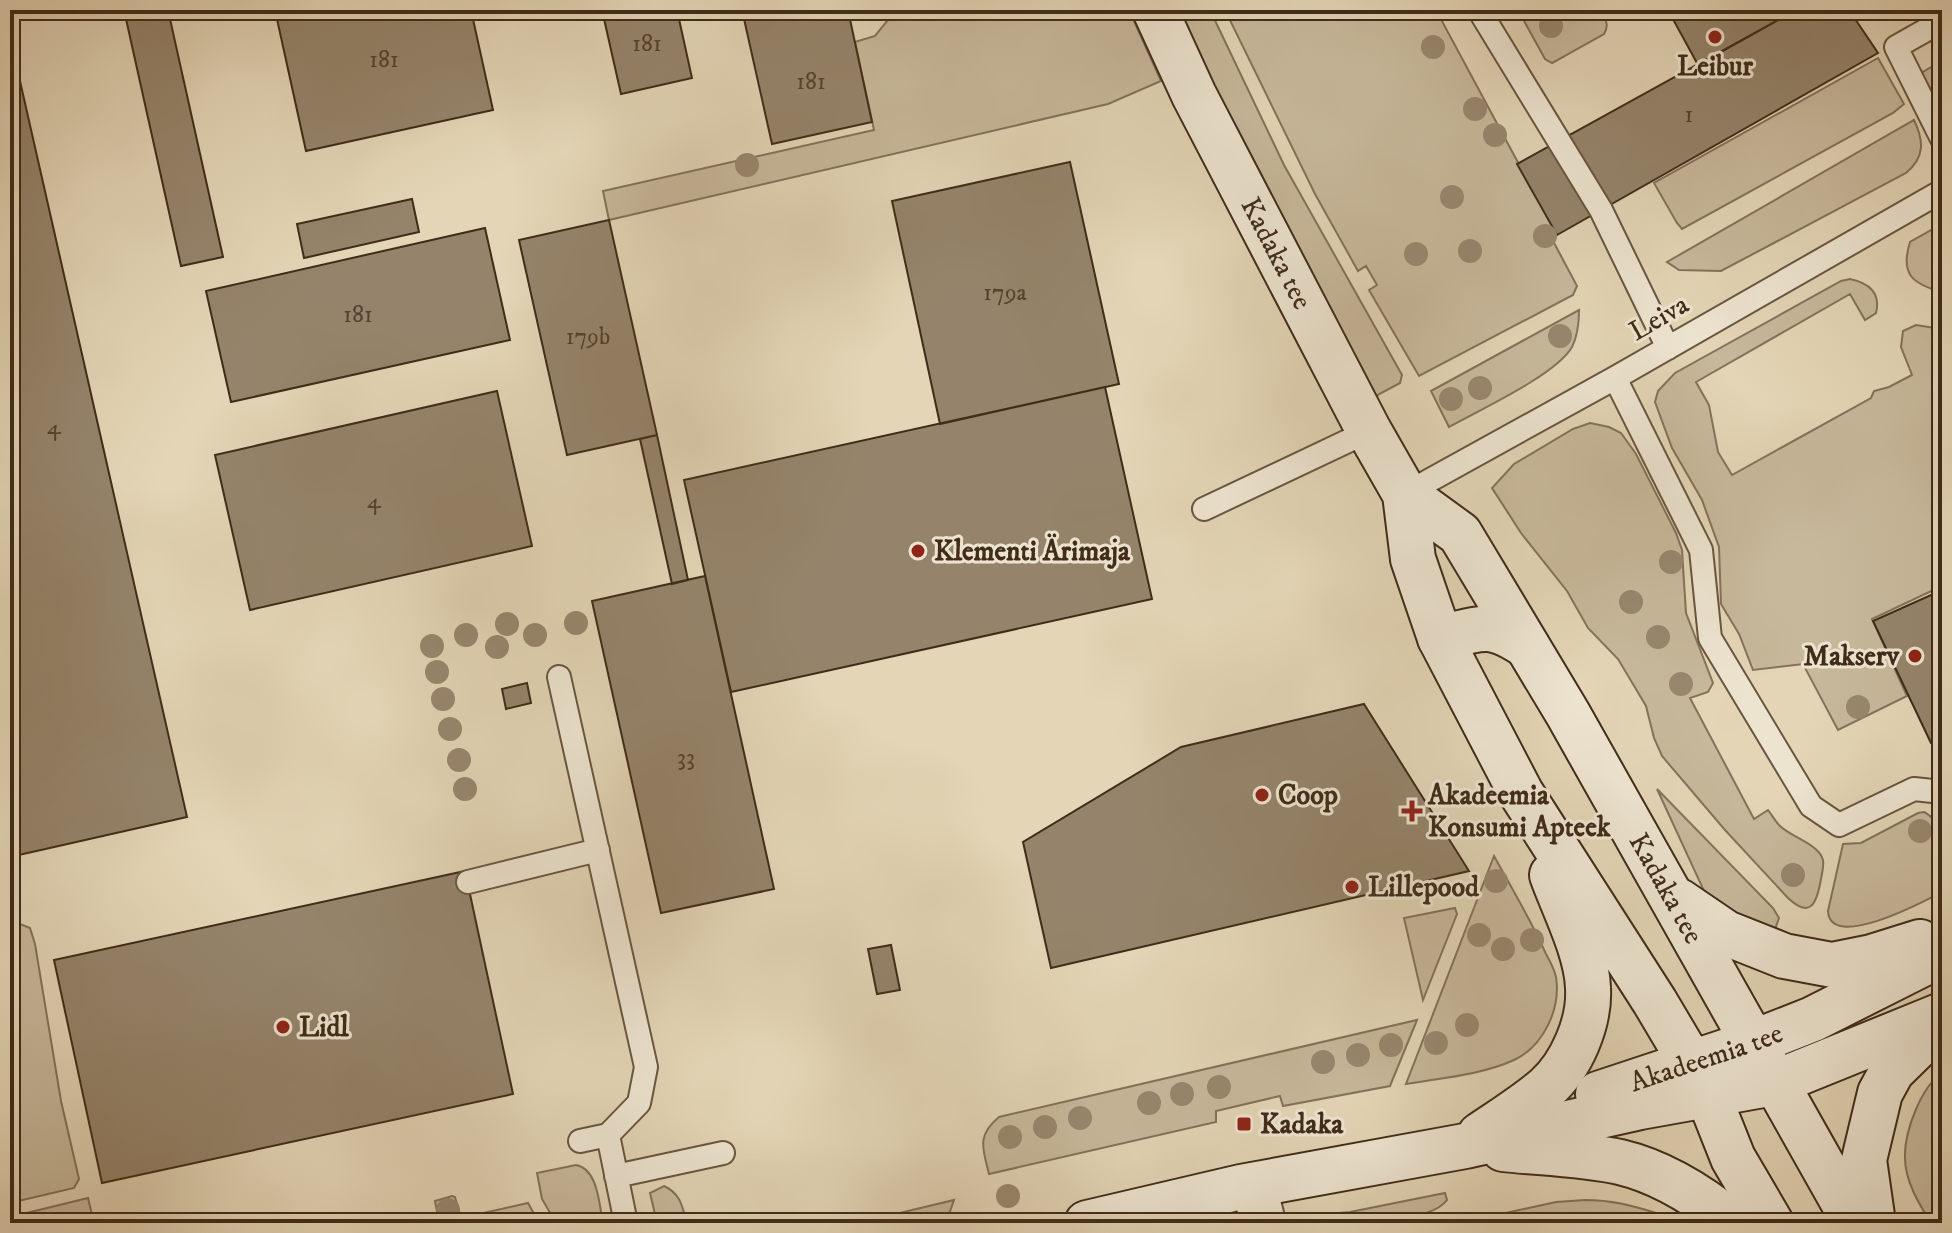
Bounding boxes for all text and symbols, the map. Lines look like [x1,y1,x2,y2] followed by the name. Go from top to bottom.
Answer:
[1706,28,1724,46] marker: Leibur
[632,29,662,59] house number: 181
[369,45,399,75] house number: 181
[1677,49,1754,84] place label: Leibur
[796,67,826,97] house number: 181
[1685,100,1693,130] house number: 1
[1233,191,1320,315] street label: Kadaka tee
[983,278,1028,308] house number: 179a
[1623,287,1695,349] street label: Leiva
[343,300,373,330] house number: 181
[566,322,610,352] house number: 179b
[47,412,62,442] house number: 4
[367,486,382,516] house number: 4
[934,533,1131,569] place label: Klementi Ärimaja
[909,542,927,560] marker: Klementi Ärimaja
[1804,639,1900,674] place label: Makserv
[1906,647,1924,665] marker: Makserv
[677,743,695,773] house number: 33
[1278,778,1338,813] place label: Coop
[1427,778,1612,845] place label: Akadeemia Konsumi Apteek
[1253,786,1271,804] marker: Coop
[1403,802,1421,820] marker: Akadeemia Konsumi Apteek
[1621,827,1711,950] street label: Kadaka tee
[1368,870,1480,905] place label: Lillepood
[1343,878,1361,896] marker: Lillepood
[299,1010,349,1045] place label: Lidl
[1625,1015,1788,1100] street label: Akadeemia tee
[274,1018,292,1036] marker: Lidl
[1260,1107,1344,1142] place label: Kadaka
[1235,1115,1253,1133] marker: Kadaka

